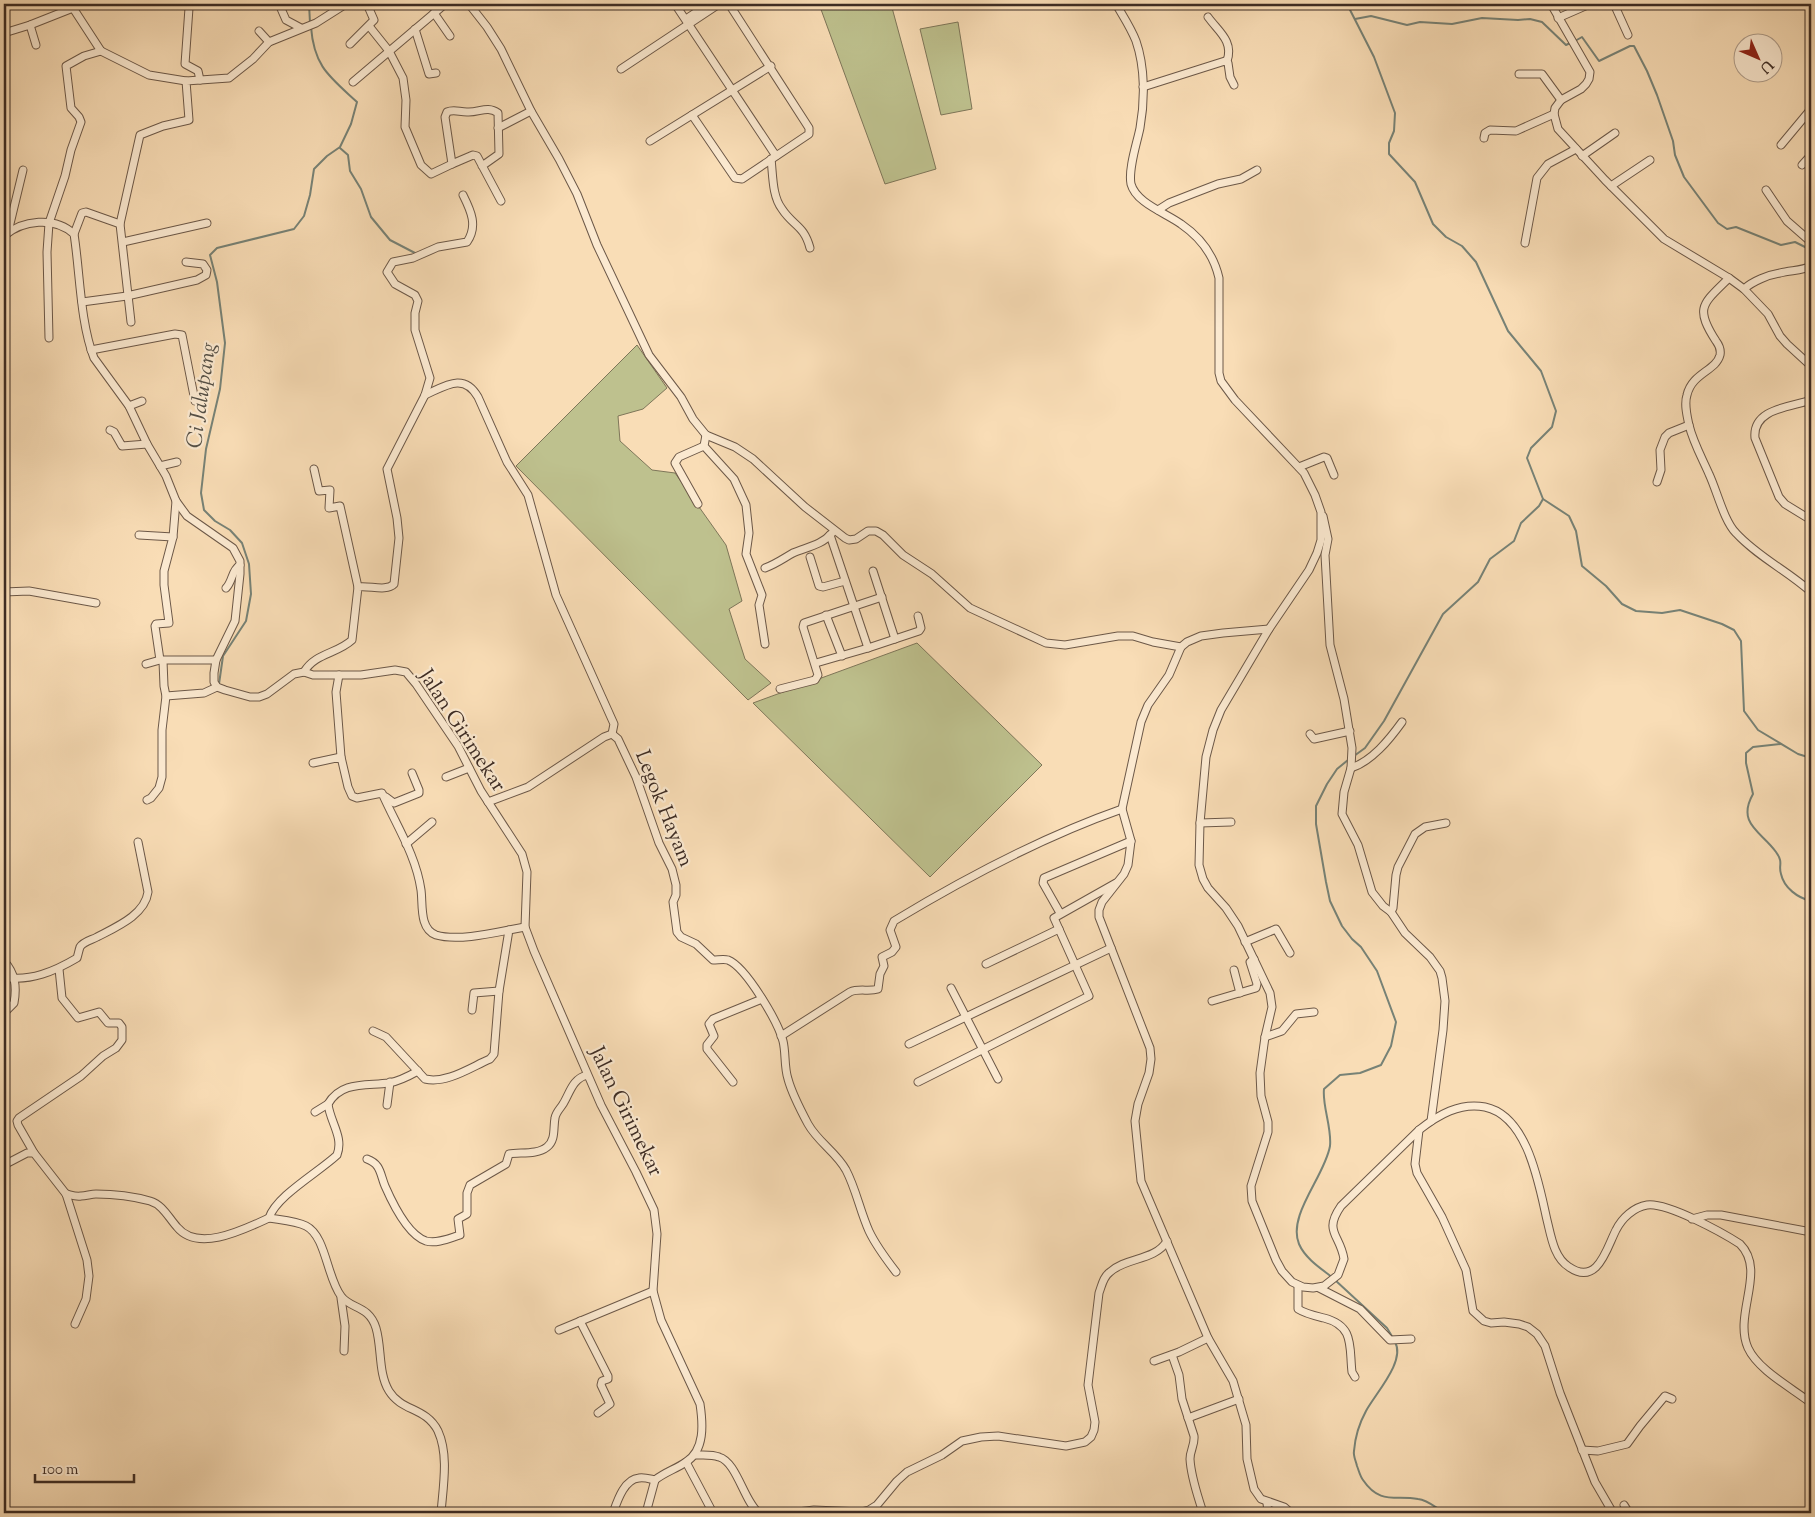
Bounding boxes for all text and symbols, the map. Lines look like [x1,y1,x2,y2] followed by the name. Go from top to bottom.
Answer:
[1732,32,1782,82] north arrow
[1754,55,1777,77] text: U
[180,340,226,450] water label: Ci Jalupang
[410,663,512,798] street label: Jalan Girimekar
[626,746,700,872] street label: Legok Hayam
[580,1041,670,1182] street label: Jalan Girimekar
[35,1452,134,1484] scale bar
[42,1460,79,1481] text: 100 m

